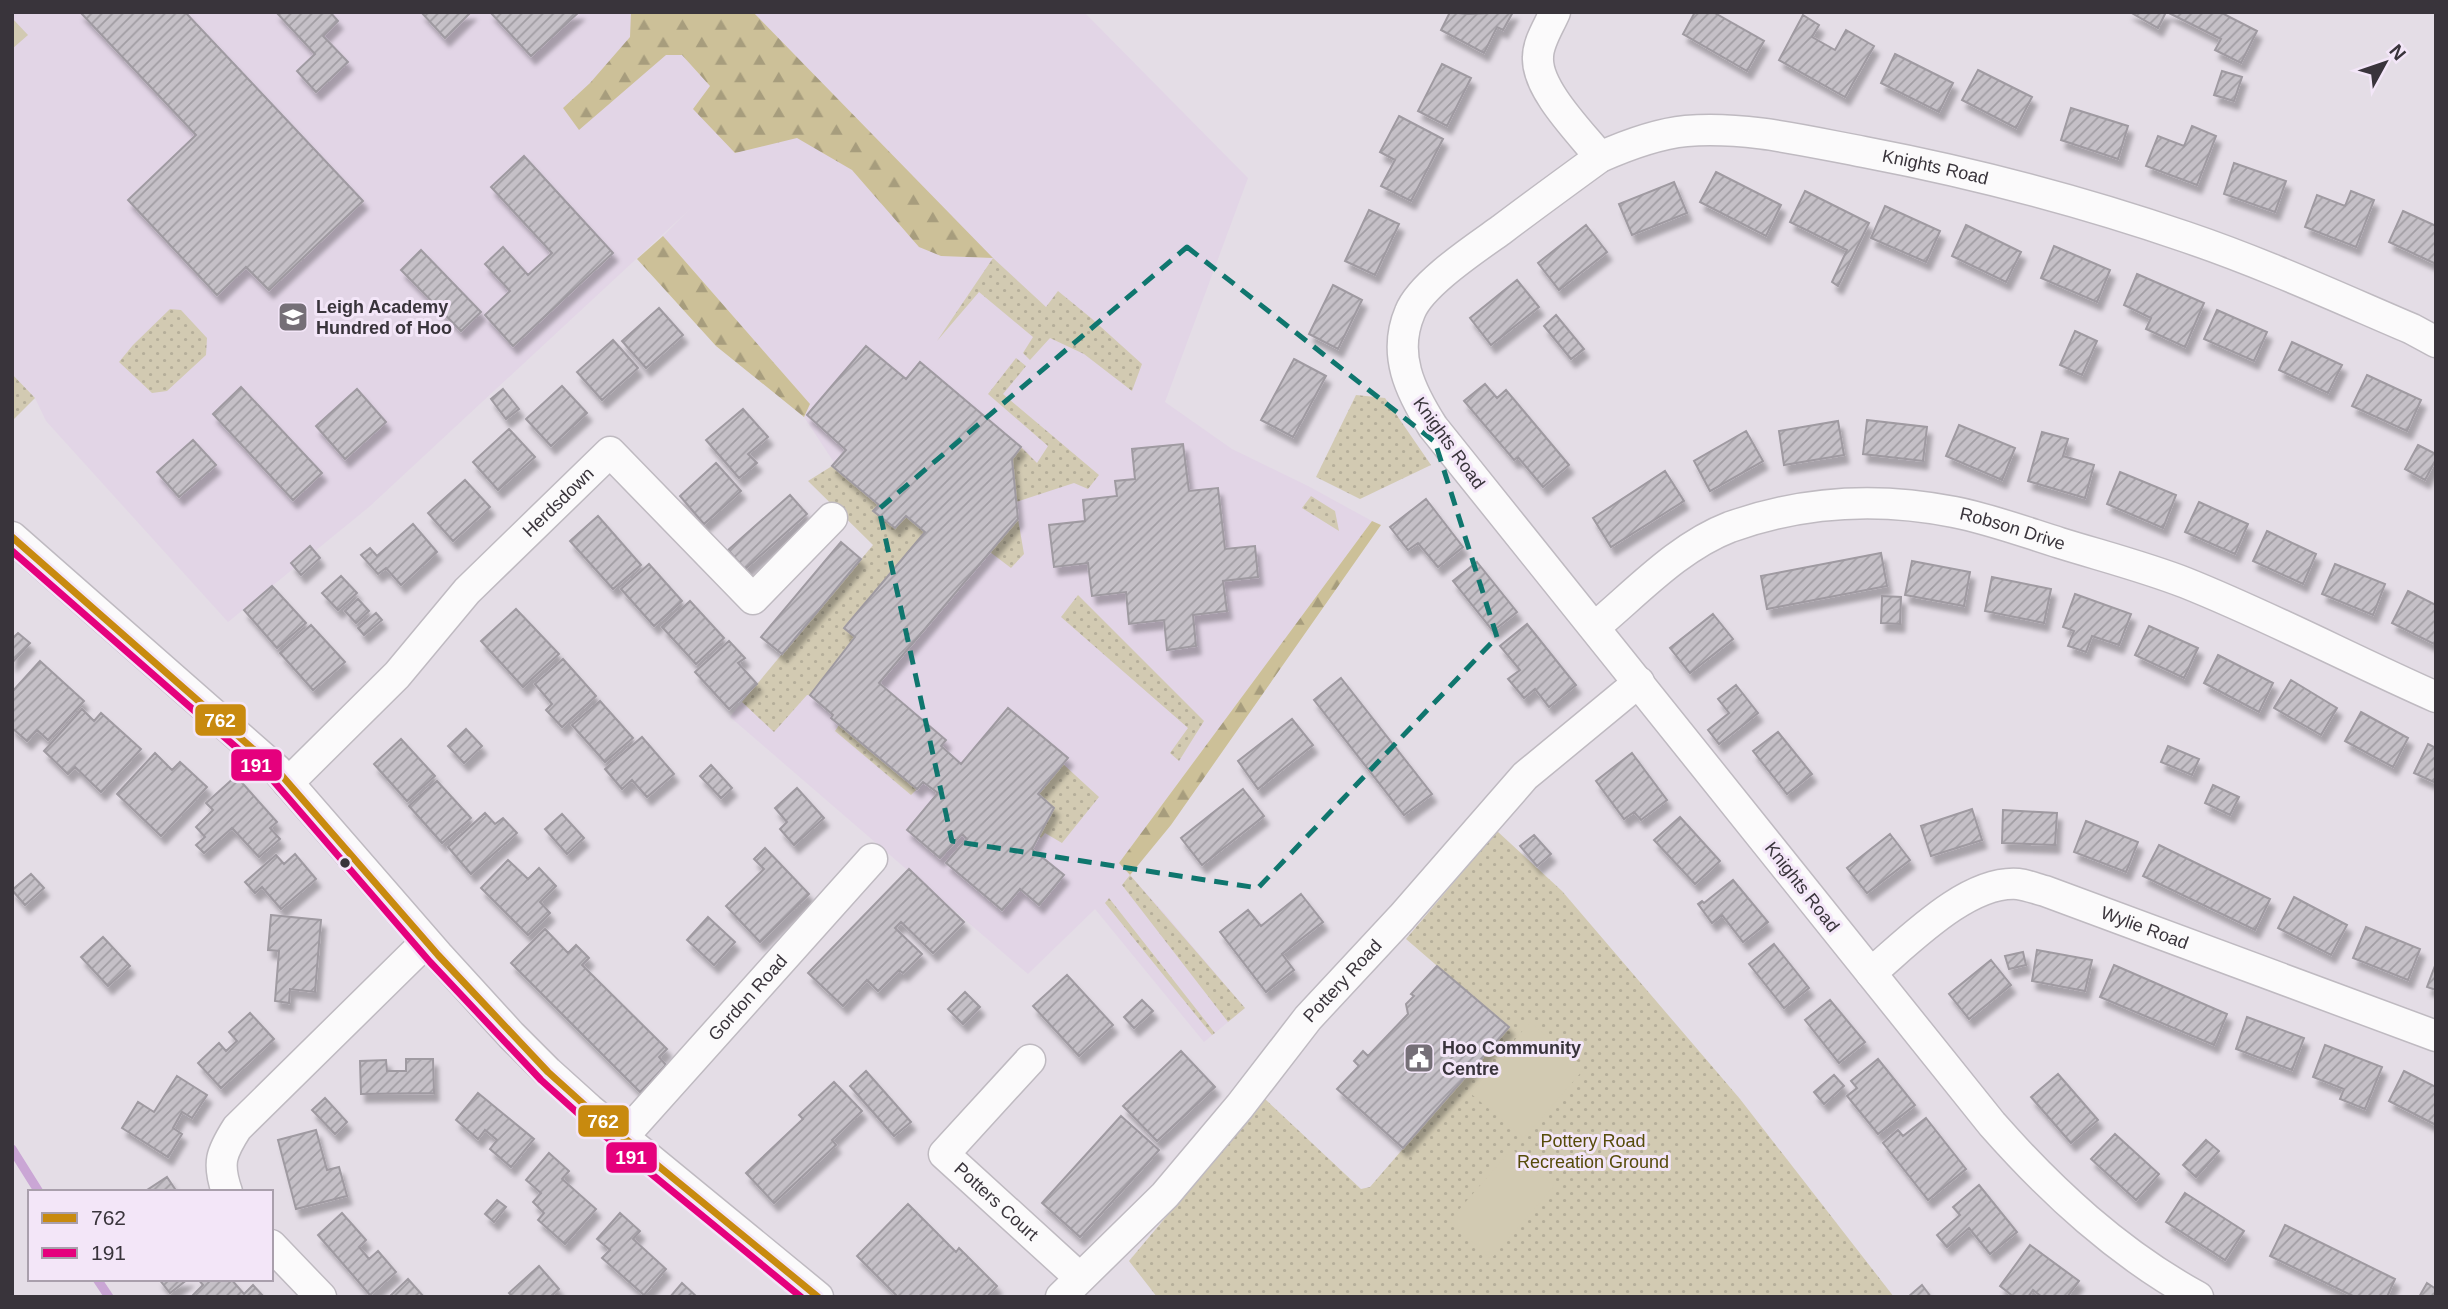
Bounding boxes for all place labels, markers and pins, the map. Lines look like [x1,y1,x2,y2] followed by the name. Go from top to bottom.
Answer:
[316,297,452,338] place label: Leigh Academy Hundred of Hoo
[276,300,310,334] school or university icon: Leigh Academy Hundred of Hoo
[338,856,352,870] unlabelled marker
[1442,1038,1581,1079] place label: Hoo Community Centre
[1402,1041,1436,1075] public building icon: Hoo Community Centre

